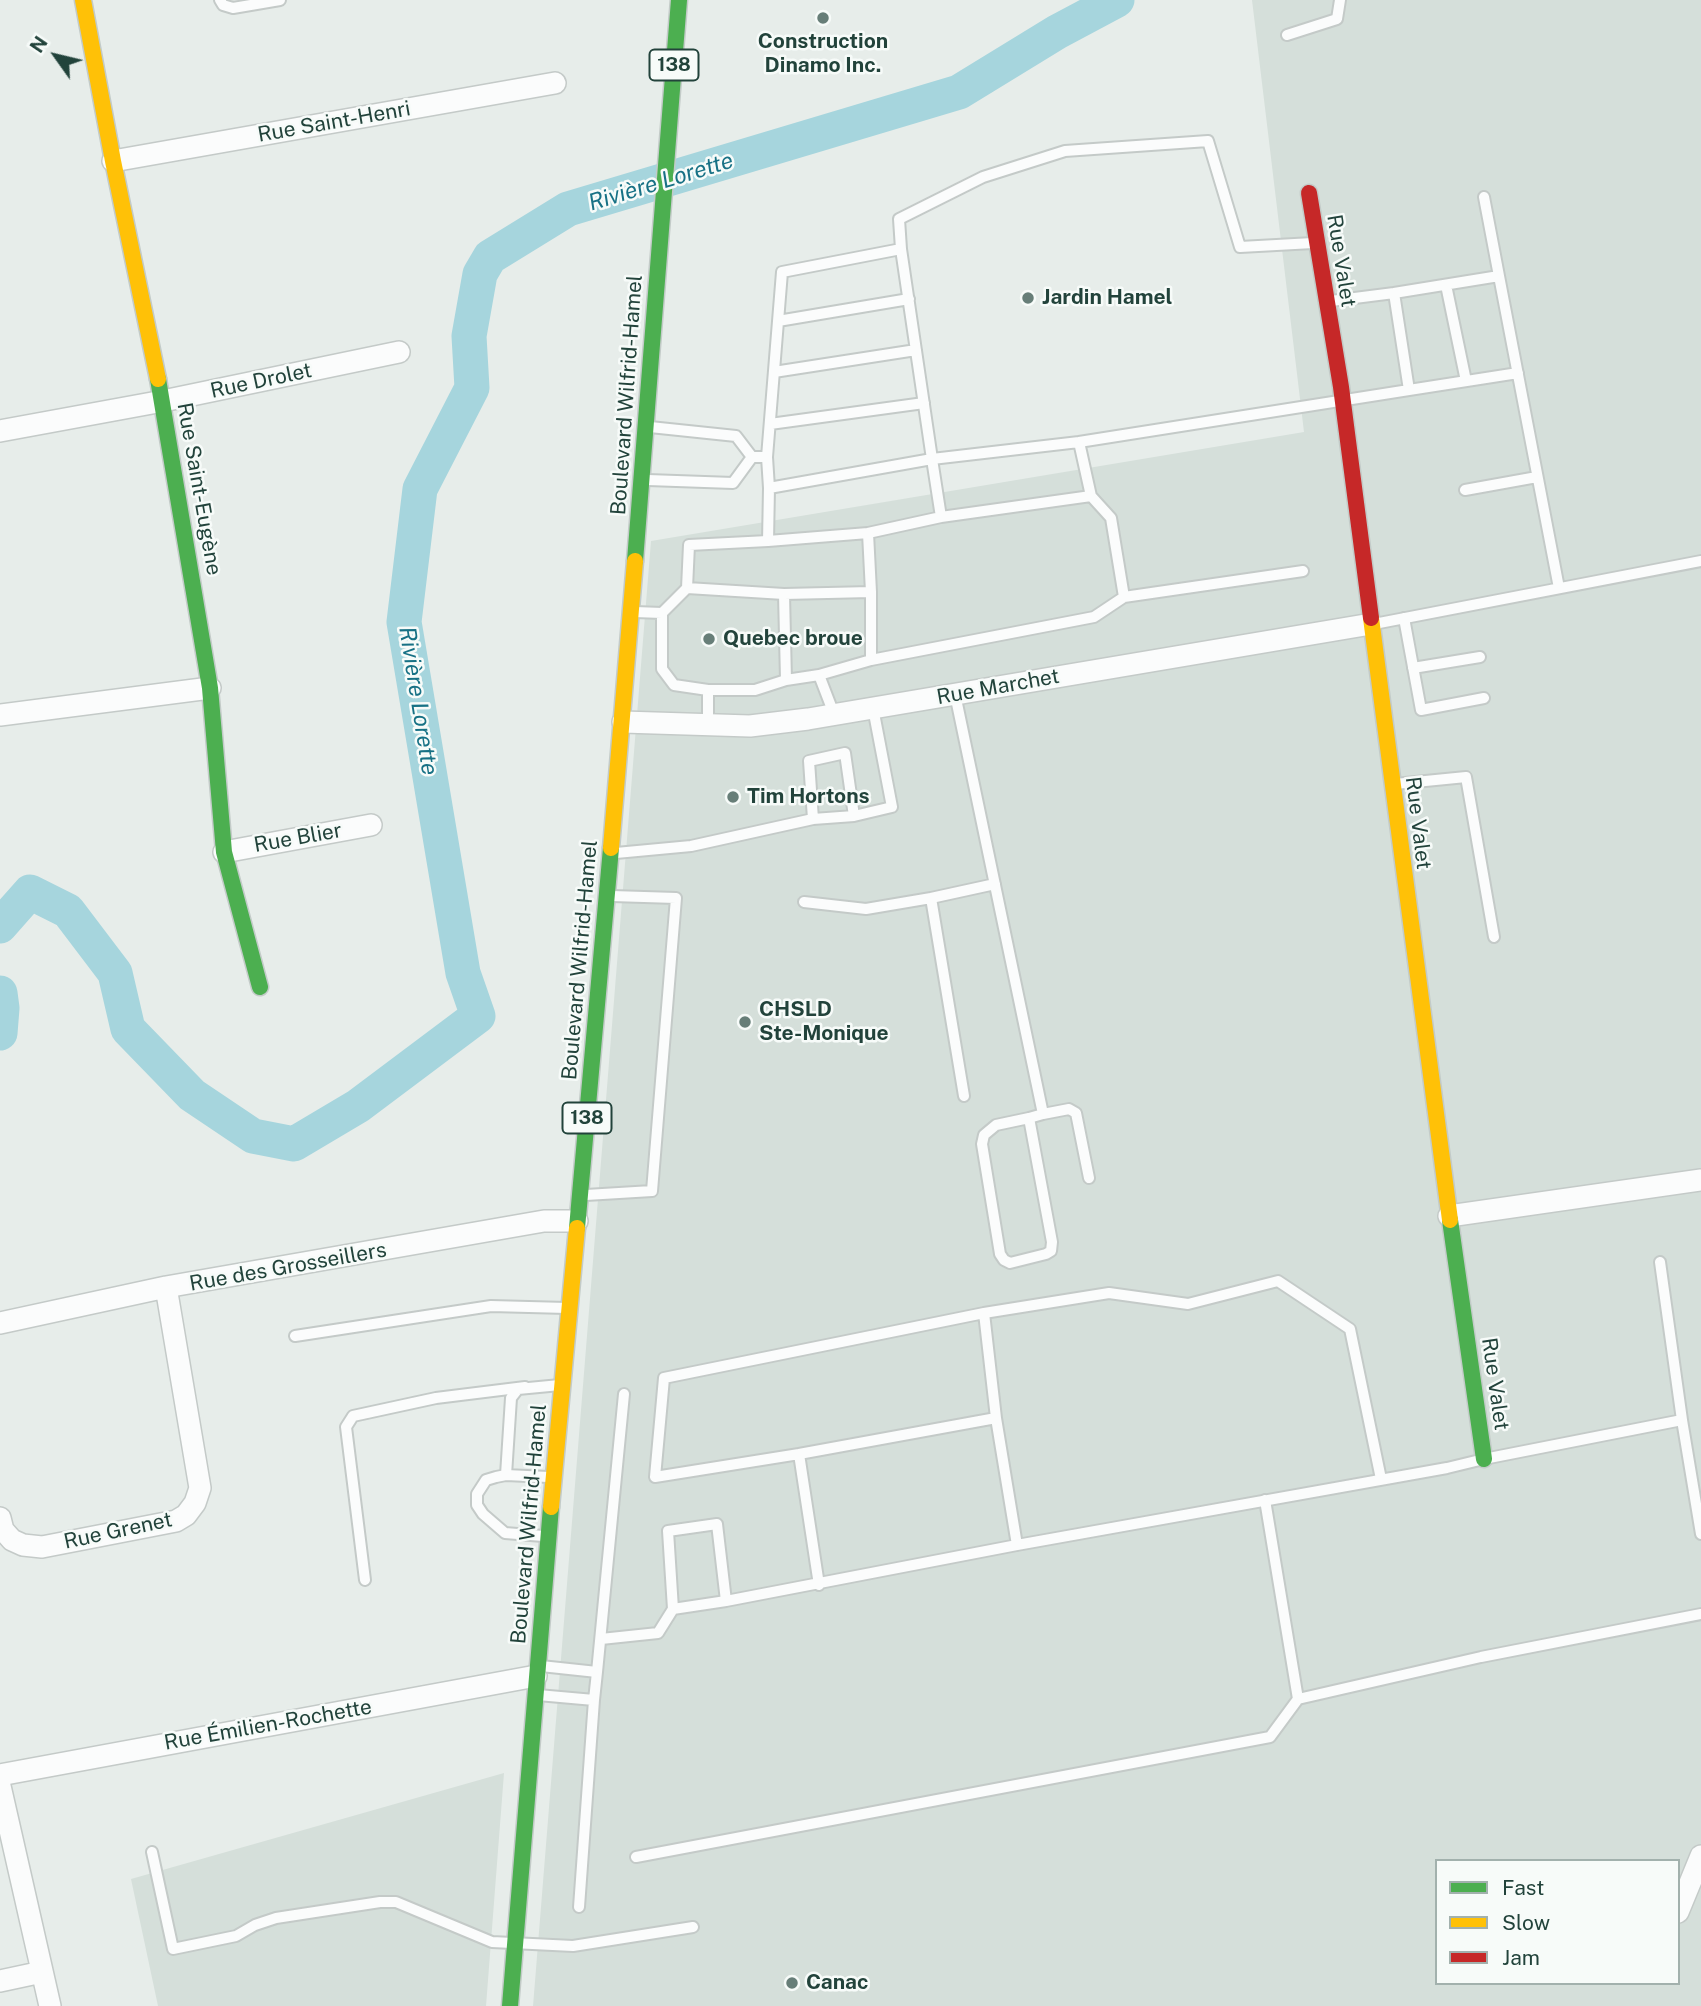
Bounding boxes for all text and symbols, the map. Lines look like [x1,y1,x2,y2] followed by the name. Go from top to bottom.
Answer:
[815,10,831,26] marker: Construction Dinamo Inc.
[21,21,91,91] north arrow
[758,29,888,79] place label: Construction Dinamo Inc.
[25,32,52,57] text: N
[650,50,698,80] road number: 138
[256,96,412,148] street label: Rue Saint-Henri
[585,147,737,217] water label: Rivière Lorette
[1321,213,1361,309] street label: Rue Valet
[606,274,648,516] street label: Boulevard Wilfrid-Hamel
[1042,285,1173,311] place label: Jardin Hamel
[1020,290,1036,306] marker: Jardin Hamel
[208,358,314,404] street label: Rue Drolet
[171,401,227,577] street label: Rue Saint-Eugène
[393,625,443,777] water label: Rivière Lorette
[723,626,863,652] place label: Quebec broue
[701,631,717,647] marker: Quebec broue
[935,664,1061,710] street label: Rue Marchet
[1400,775,1436,871] street label: Rue Valet
[747,784,870,810] place label: Tim Hortons
[725,789,741,805] marker: Tim Hortons
[252,818,344,858] street label: Rue Blier
[557,839,603,1081] street label: Boulevard Wilfrid-Hamel
[759,997,889,1047] place label: CHSLD Ste-Monique
[737,1014,753,1030] marker: CHSLD Ste-Monique
[562,1102,612,1134] road number: 138
[188,1237,388,1297] street label: Rue des Grosseillers
[1476,1336,1514,1432] street label: Rue Valet
[506,1403,552,1645] street label: Boulevard Wilfrid-Hamel
[61,1507,175,1555] street label: Rue Grenet
[162,1694,374,1756] street label: Rue Émilien-Rochette
[1435,1859,1680,1985] legend
[1502,1875,1544,1900] text: Fast
[1502,1910,1550,1935] text: Slow
[1502,1945,1540,1970] text: Jam
[806,1970,868,1996] place label: Canac
[784,1975,800,1991] marker: Canac

